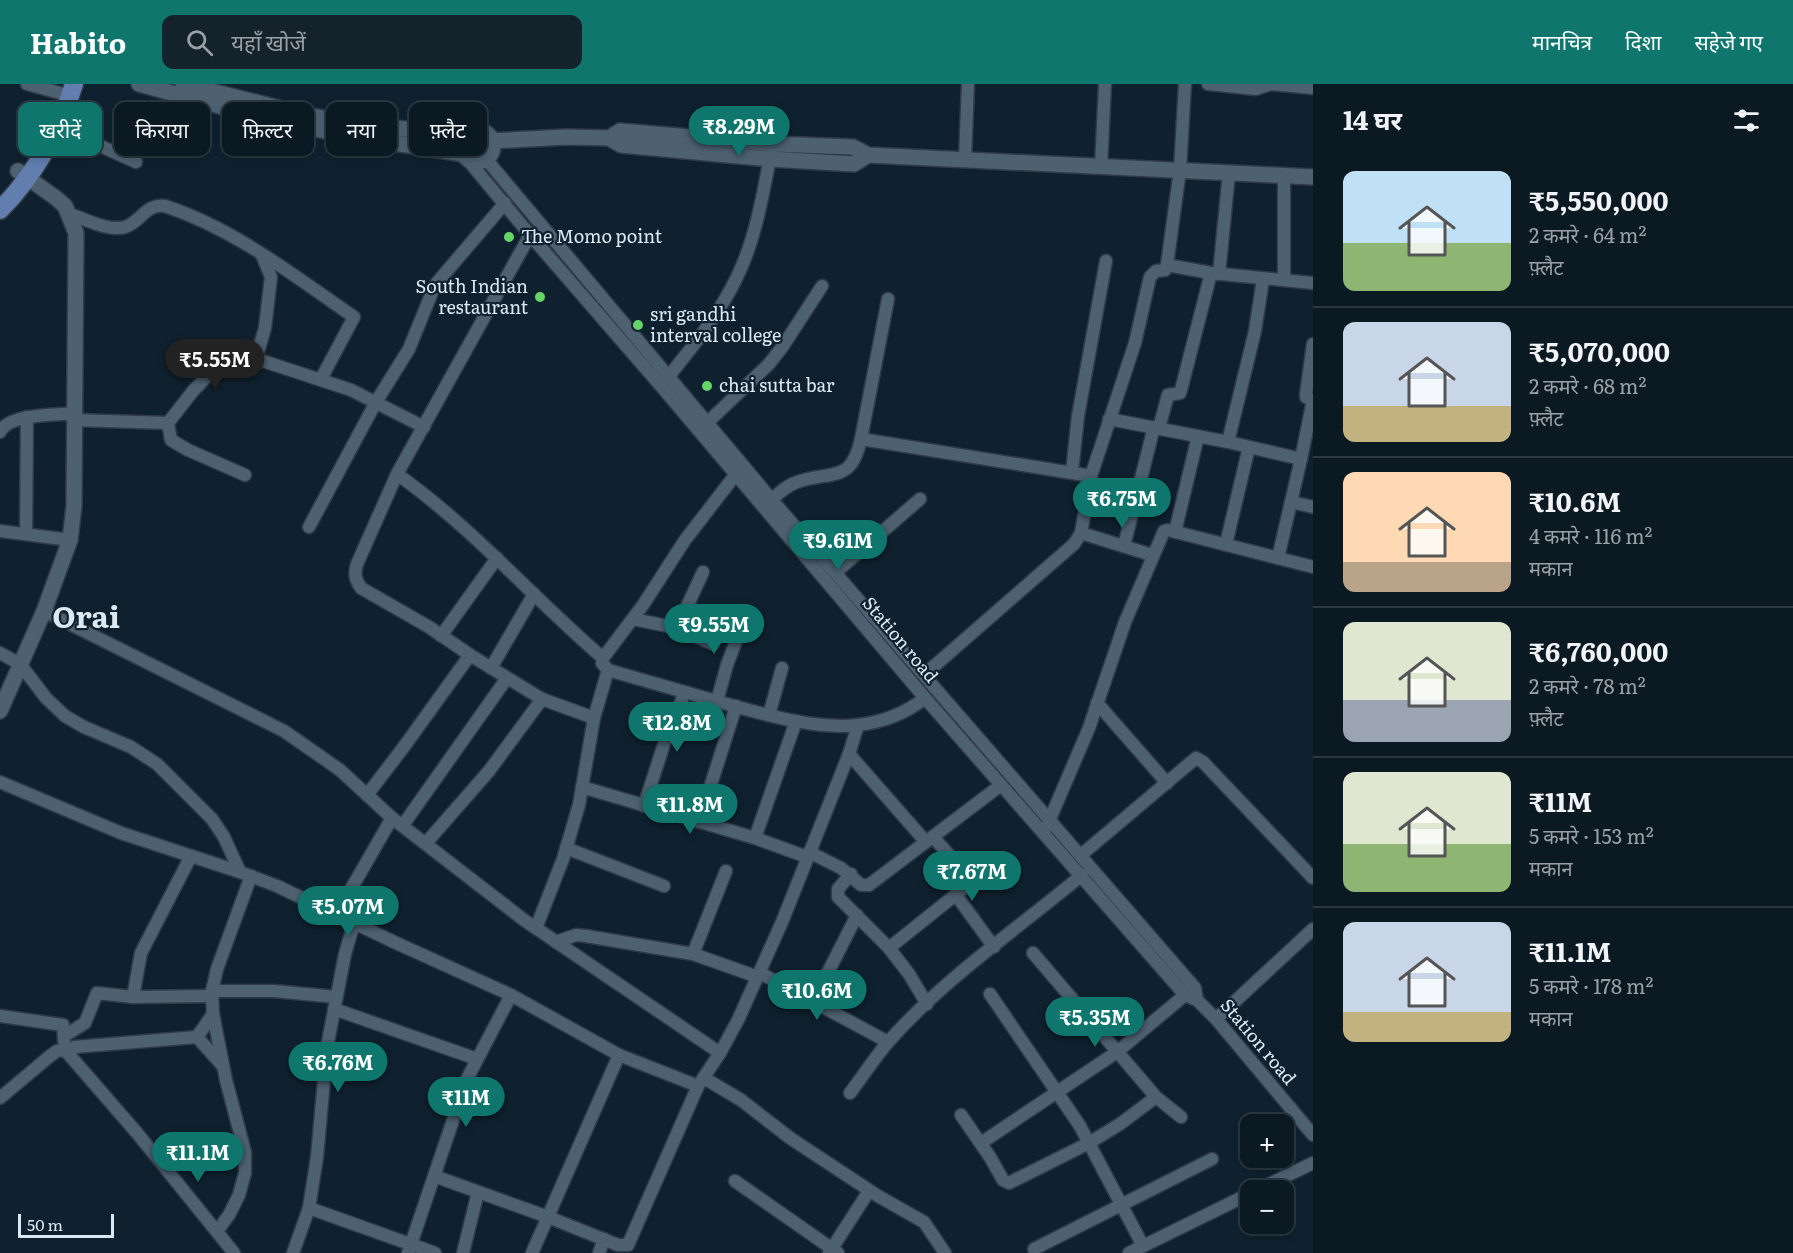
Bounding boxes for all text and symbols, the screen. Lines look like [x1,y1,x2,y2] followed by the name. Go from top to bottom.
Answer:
[162,15,582,69] search box
[30,21,126,63] text: Habito
[231,25,306,58] text: यहाँ खोजें
[1532,25,1592,56] text: मानचित्र
[1625,25,1661,56] text: दिशा
[1694,25,1763,56] text: सहेजे गए
[183,26,216,59] icon: search
[1343,99,1402,138] text: 14 घर
[18,102,102,156] chip: खरीदें
[114,102,210,156] chip: किराया
[222,102,314,156] chip: फ़िल्टर
[326,102,397,156] chip: नया
[409,102,487,156] chip: फ़्लैट
[1730,104,1763,137] icon: filters
[690,106,788,157] pin: ₹8.29M
[703,110,775,140] text: ₹8.29M
[1529,180,1668,219] text: ₹5,550,000
[1391,195,1463,267] icon: home
[1529,219,1646,249] text: 2 कमरे · 64 m²
[521,222,663,249] place label: The Momo point
[502,230,516,244] marker: The Momo point
[1529,251,1564,281] text: फ़्लैट
[415,272,529,320] place label: South Indian restaurant
[533,290,547,304] marker: South Indian restaurant
[650,300,781,348] place label: sri gandhi interval college
[631,318,645,332] marker: sri gandhi interval college
[1529,331,1670,370] text: ₹5,070,000
[166,339,264,390] pin: ₹5.55M
[179,343,251,373] text: ₹5.55M
[1391,346,1463,418] icon: home
[1529,370,1646,400] text: 2 कमरे · 68 m²
[719,371,835,398] place label: chai sutta bar
[700,379,714,393] marker: chai sutta bar
[1529,402,1564,432] text: फ़्लैट
[1073,478,1171,529] pin: ₹6.75M
[1529,481,1621,520] text: ₹10.6M
[1087,482,1157,512] text: ₹6.75M
[1391,496,1463,568] icon: home
[789,520,887,571] pin: ₹9.61M
[1529,520,1653,550] text: 4 कमरे · 116 m²
[803,524,873,554] text: ₹9.61M
[1529,552,1573,582] text: मकान
[857,590,945,688] street label: Station road
[52,593,120,637] district label: Orai
[665,604,763,655] pin: ₹9.55M
[678,608,750,638] text: ₹9.55M
[1529,631,1668,670] text: ₹6,760,000
[1391,646,1463,718] icon: home
[1529,670,1646,700] text: 2 कमरे · 78 m²
[628,702,726,753] pin: ₹12.8M
[1529,702,1564,732] text: फ़्लैट
[642,706,712,736] text: ₹12.8M
[1529,781,1592,820] text: ₹11M
[641,784,739,835] pin: ₹11.8M
[657,788,723,818] text: ₹11.8M
[1391,796,1463,868] icon: home
[1529,820,1654,850] text: 5 कमरे · 153 m²
[923,851,1021,902] pin: ₹7.67M
[1529,852,1573,882] text: मकान
[937,855,1007,885] text: ₹7.67M
[299,886,397,937] pin: ₹5.07M
[312,890,384,920] text: ₹5.07M
[1529,931,1612,970] text: ₹11.1M
[1391,946,1463,1018] icon: home
[768,970,866,1021] pin: ₹10.6M
[1529,970,1653,1000] text: 5 कमरे · 178 m²
[782,974,852,1004] text: ₹10.6M
[1215,992,1303,1090] street label: Station road
[1046,997,1144,1048] pin: ₹5.35M
[1059,1001,1131,1031] text: ₹5.35M
[1529,1002,1573,1032] text: मकान
[289,1042,387,1093] pin: ₹6.76M
[302,1046,374,1076] text: ₹6.76M
[430,1077,502,1128] pin: ₹11M
[442,1081,490,1111] text: ₹11M
[1240,1114,1294,1234] map controls
[1240,1114,1294,1168] button: +
[149,1132,247,1183] pin: ₹11.1M
[166,1136,230,1166] text: ₹11.1M
[1240,1180,1294,1234] button: −
[18,1211,114,1238] scale bar
[27,1212,63,1236] text: 50 m

